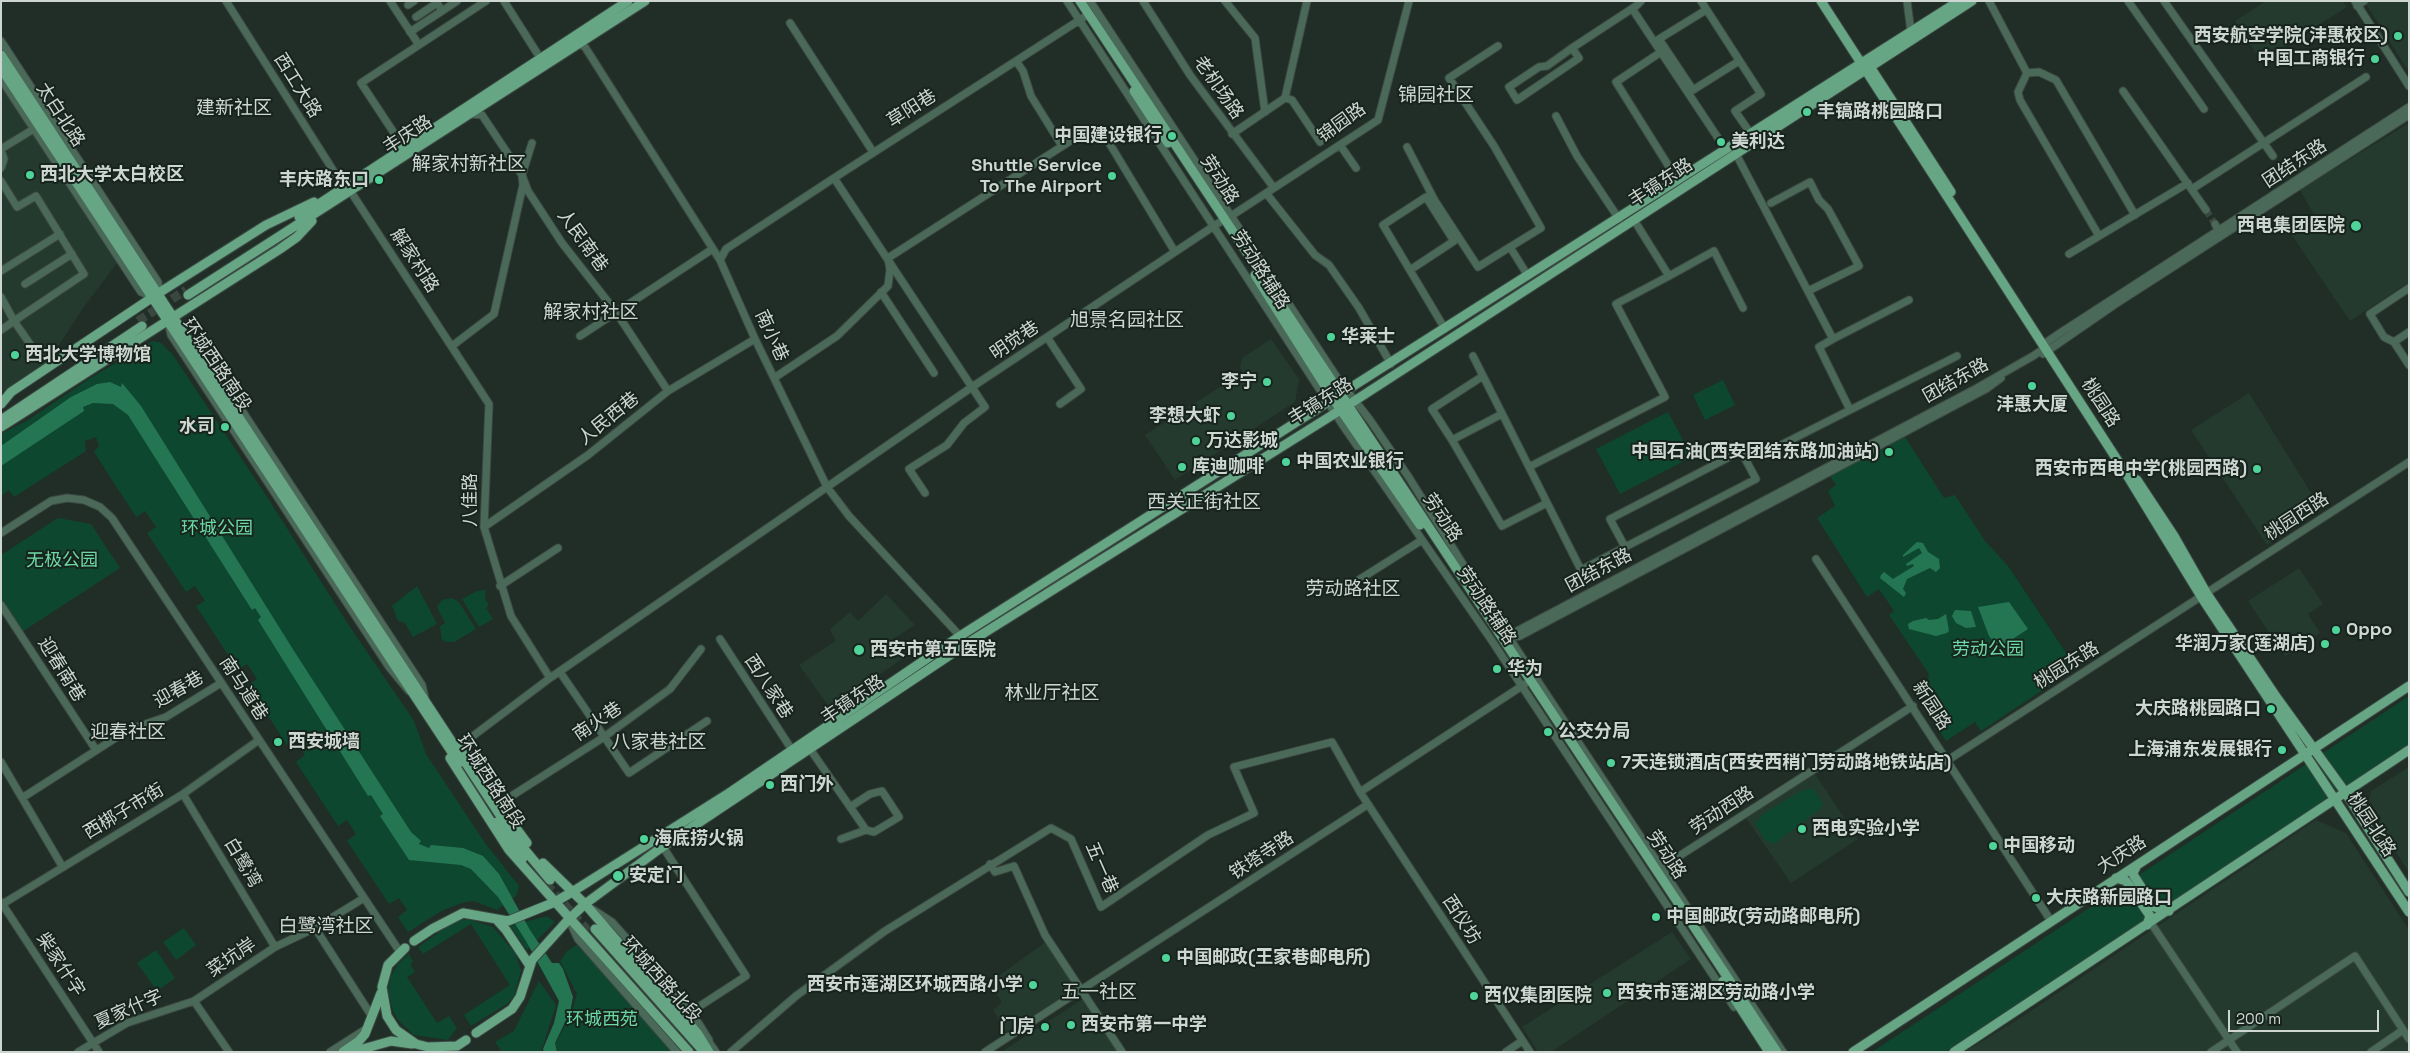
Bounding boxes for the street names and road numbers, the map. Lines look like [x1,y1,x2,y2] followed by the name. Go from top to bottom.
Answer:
[269,50,325,122] street label: 西工大路
[1189,52,1247,124] street label: 老机场路
[31,79,89,151] street label: 太白北路
[883,86,941,132] street label: 草阳巷
[1314,98,1370,148] street label: 锦园路
[379,111,437,159] street label: 丰庆路
[2259,135,2331,193] street label: 团结东路
[1195,151,1243,209] street label: 劳动路
[1625,154,1697,212] street label: 丰镐东路
[552,206,612,276] street label: 人民南巷
[385,225,443,297] street label: 解家村路
[1226,226,1294,314] street label: 劳动路辅路
[750,307,792,365] street label: 南小巷
[177,314,255,416] street label: 环城西路南段
[987,317,1043,365] street label: 明觉巷
[1919,354,1993,408] street label: 团结东路
[1285,374,1357,430] street label: 丰镐东路
[2076,374,2124,432] street label: 桃园路
[574,388,644,450] street label: 人民西巷
[460,473,482,527] street label: 八佳路
[2261,488,2333,546] street label: 桃园西路
[1418,490,1466,546] street label: 劳动路
[1562,545,1636,597] street label: 团结东路
[1452,563,1520,649] street label: 劳动路辅路
[33,634,89,706] street label: 迎春南巷
[2031,638,2103,694] street label: 桃园东路
[739,651,797,723] street label: 西八家巷
[214,653,272,725] street label: 南马道巷
[150,667,208,713] street label: 迎春巷
[817,671,889,729] street label: 丰镐东路
[1907,677,1955,735] street label: 新园路
[570,698,626,746] street label: 南火巷
[452,731,528,833] street label: 环城西路南段
[80,780,168,844] street label: 西梆子市街
[1686,782,1758,840] street label: 劳动西路
[2342,789,2400,861] street label: 桃园北路
[1226,827,1298,885] street label: 铁塔寺路
[1642,827,1690,883] street label: 劳动路
[2093,831,2151,879] street label: 大庆路
[219,834,265,892] street label: 白鹭湾
[1080,839,1122,897] street label: 五一巷
[1437,891,1485,949] street label: 西仪坊
[31,929,89,1001] street label: 柴家什字
[617,933,705,1027] street label: 环城西路北段
[204,934,260,982] street label: 菜坑岸
[92,985,166,1035] street label: 夏家什字

